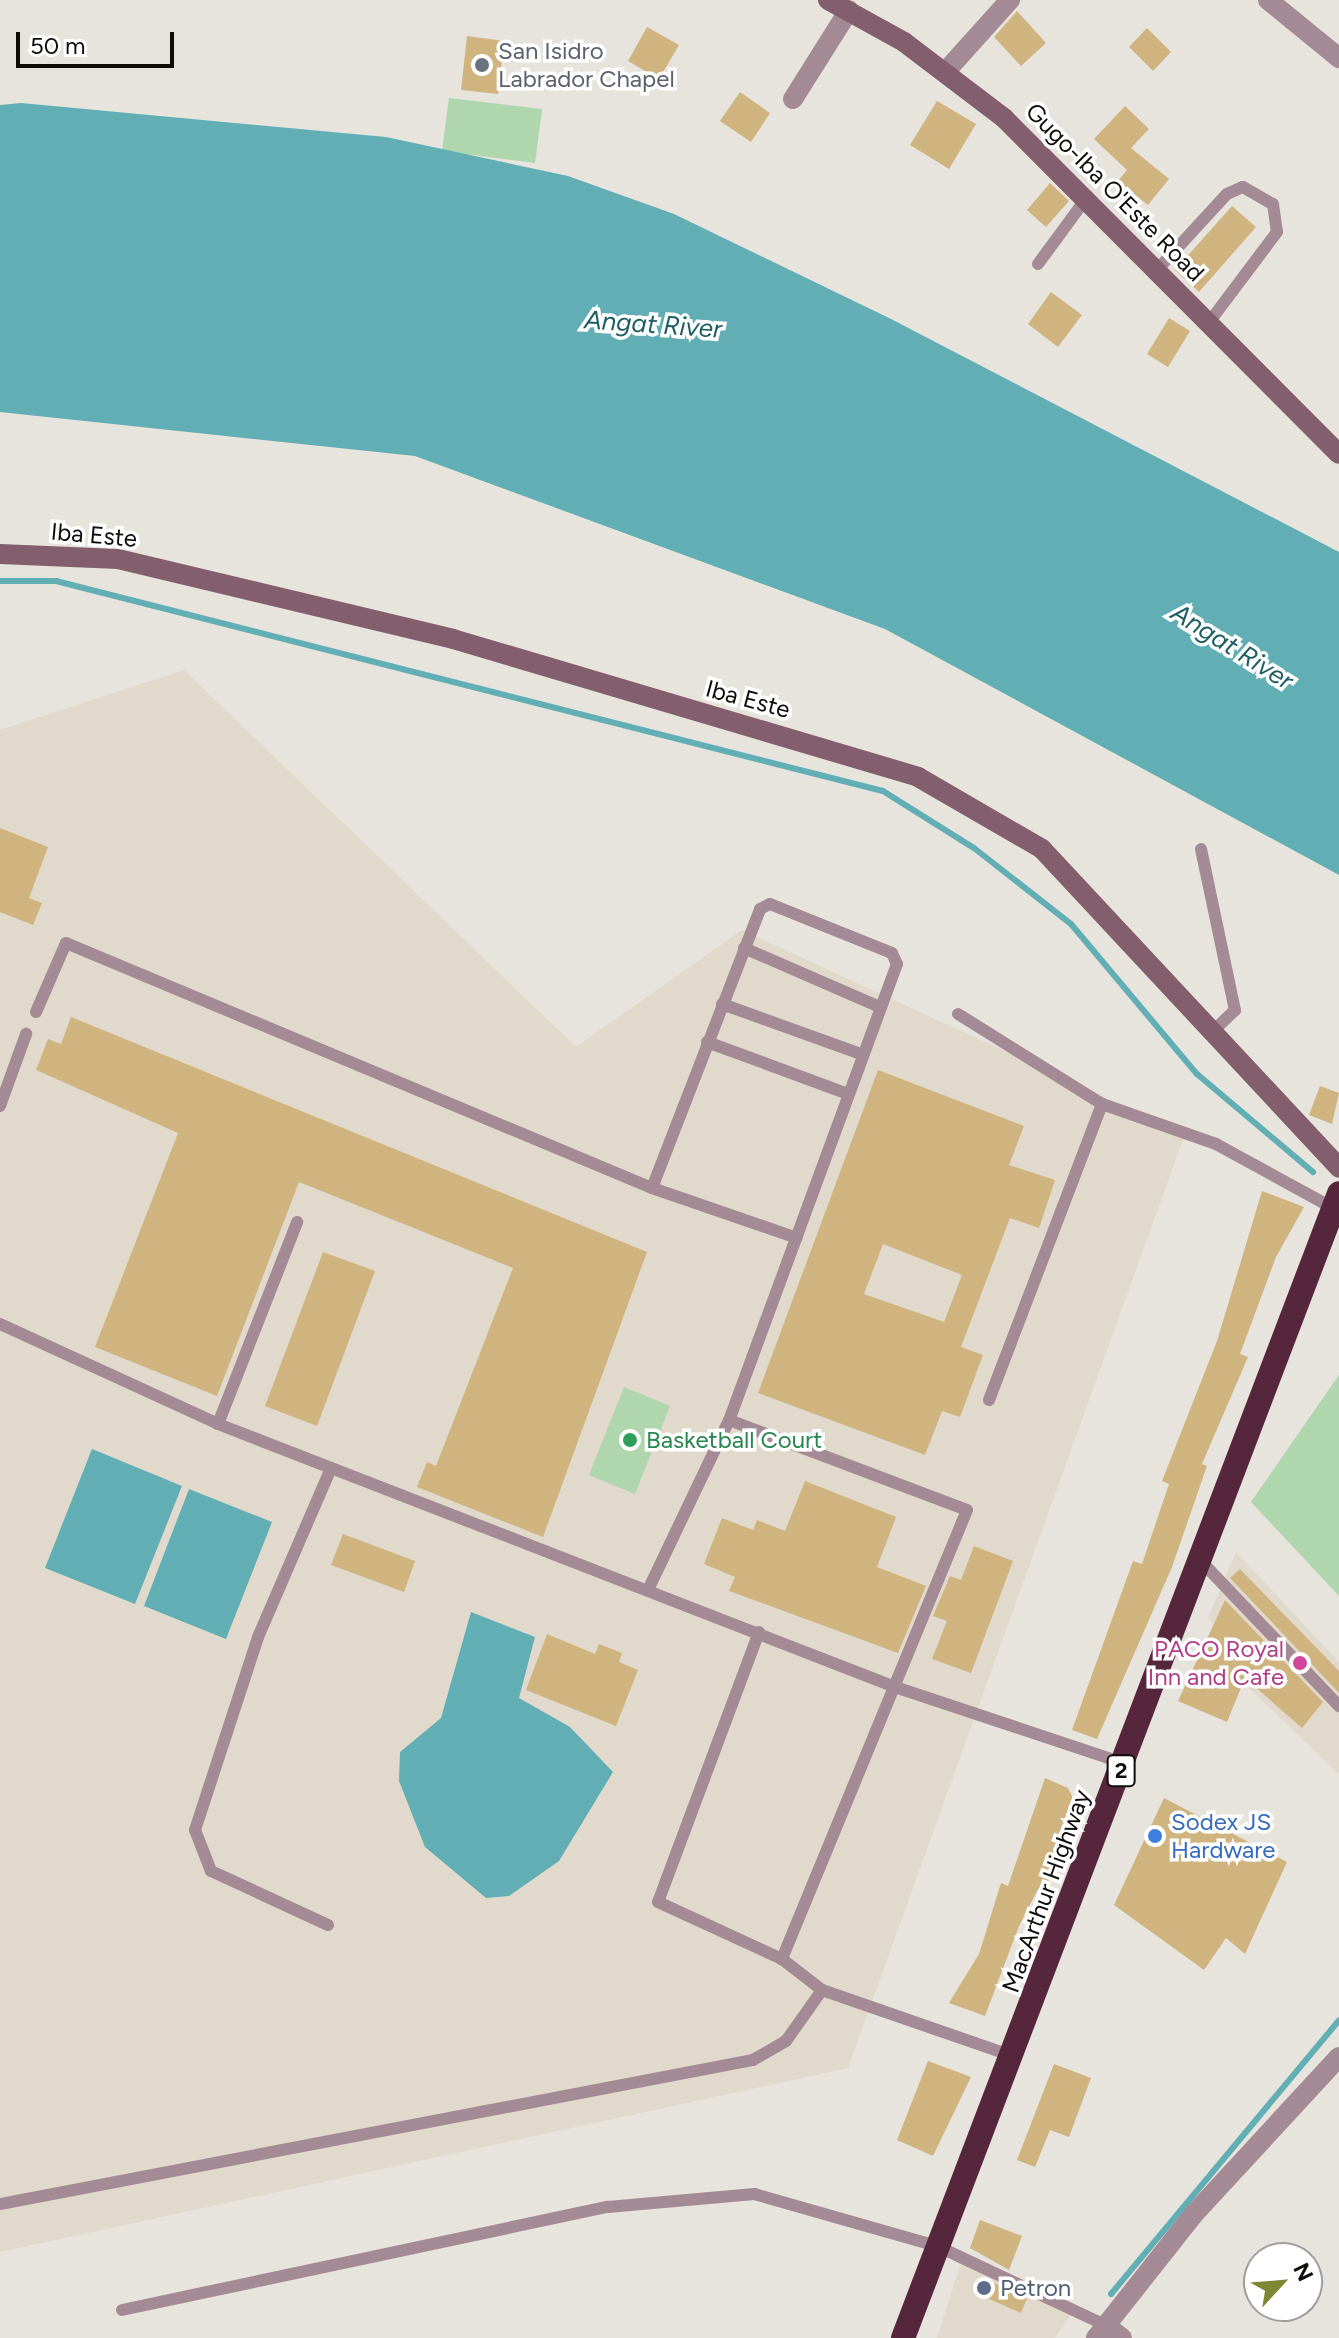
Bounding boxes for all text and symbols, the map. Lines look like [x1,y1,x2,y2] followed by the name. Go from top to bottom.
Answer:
[20,16,178,66] scale bar
[30,31,86,60] text: 50 m
[498,37,675,93] place label: San Isidro Labrador Chapel
[473,56,491,74] marker: San Isidro Labrador Chapel
[1020,97,1210,287] street label: Gugo-Iba O'Este Road
[583,305,723,345] water label: Angat River
[50,517,138,553] street label: Iba Este
[1165,597,1299,697] water label: Angat River
[703,674,793,724] street label: Iba Este
[646,1426,822,1454] place label: Basketball Court
[621,1431,639,1449] marker: Basketball Court
[1148,1635,1284,1691] place label: PACO Royal Inn and Cafe
[1291,1654,1309,1672] marker: PACO Royal Inn and Cafe
[1105,1753,1137,1789] road number: 2
[996,1786,1096,1996] street label: MacArthur Highway
[1171,1808,1275,1864] place label: Sodex JS Hardware
[1146,1827,1164,1845] marker: Sodex JS Hardware
[1243,2242,1323,2322] north arrow
[1287,2259,1319,2286] text: N
[1000,2274,1071,2302] place label: Petron
[975,2279,993,2297] marker: Petron

